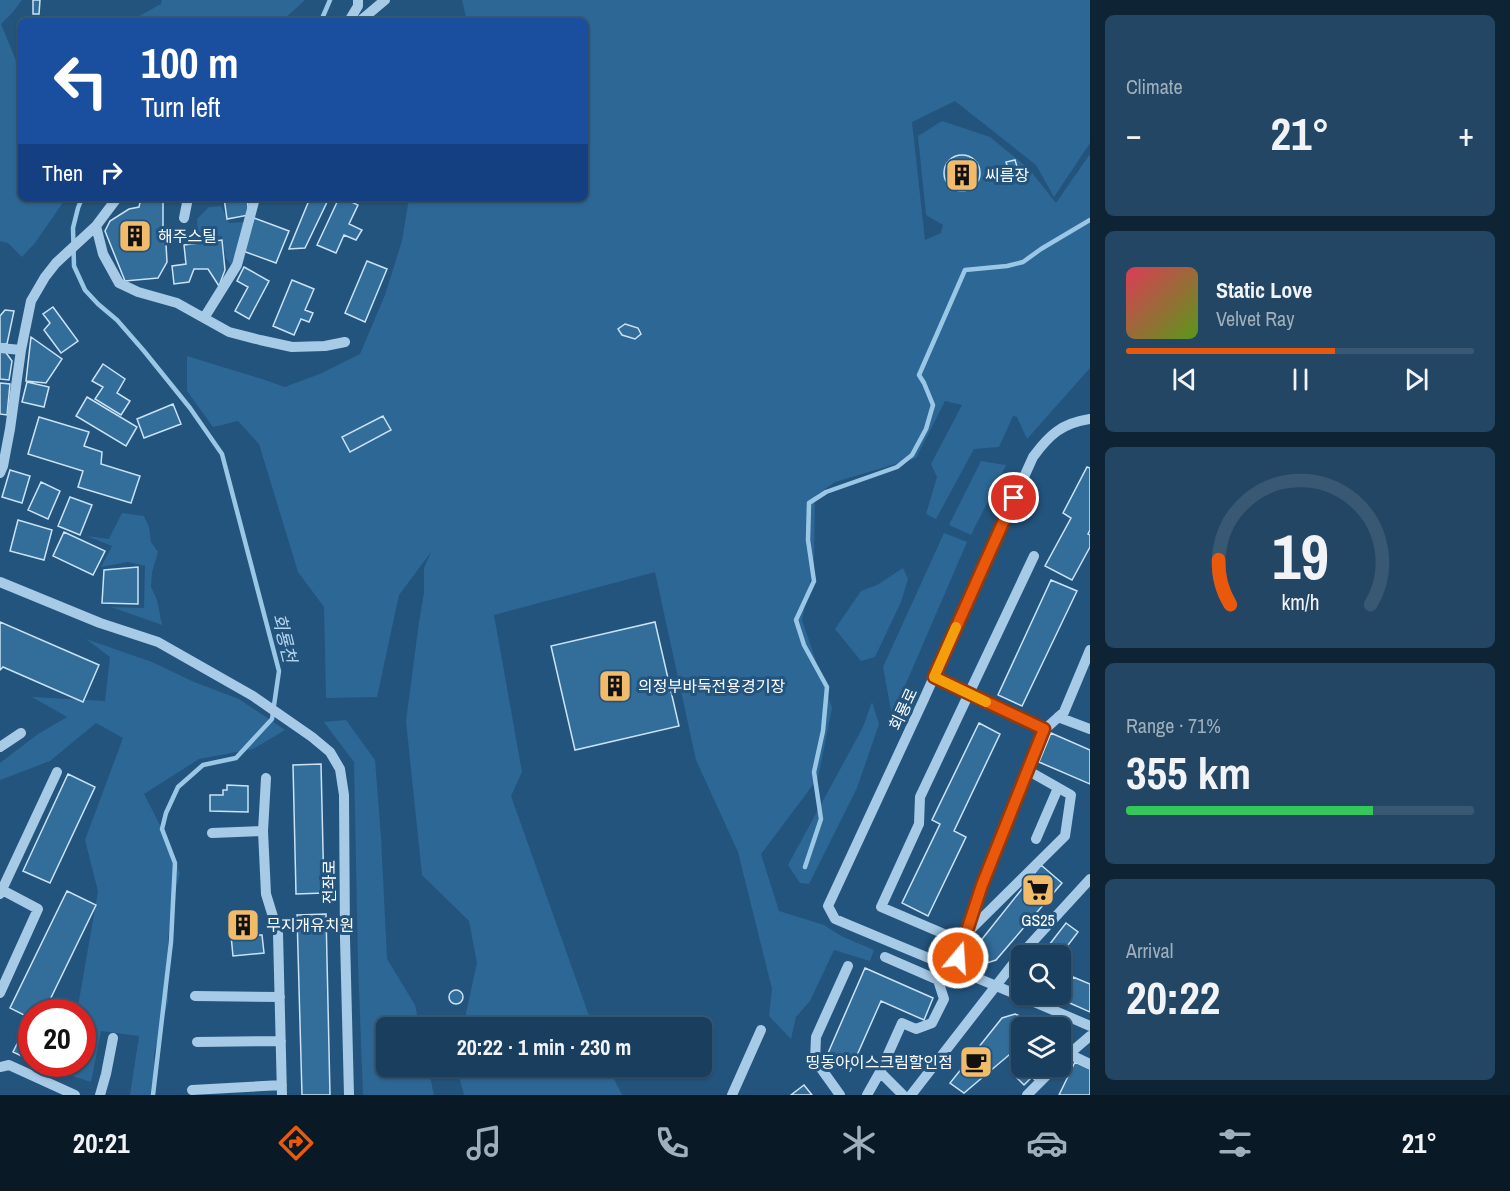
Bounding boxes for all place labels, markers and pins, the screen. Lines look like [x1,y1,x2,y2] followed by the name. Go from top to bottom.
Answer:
[944,157,980,193] building icon: 씨름장
[985,164,1029,186] place label: 씨름장
[117,218,153,254] building icon: 해주스틸
[158,225,217,247] place label: 해주스틸
[988,472,1039,523] pin
[597,668,633,704] building icon: 의정부바둑전용경기장
[638,675,785,697] place label: 의정부바둑전용경기장
[1020,872,1056,908] supermarket icon: GS25
[225,907,261,943] building icon: 무지개유치원
[1021,909,1055,931] place label: GS25
[266,914,354,936] place label: 무지개유치원
[958,1044,994,1080] cafe icon: 띵동아이스크림할인점
[806,1051,953,1073] place label: 띵동아이스크림할인점

